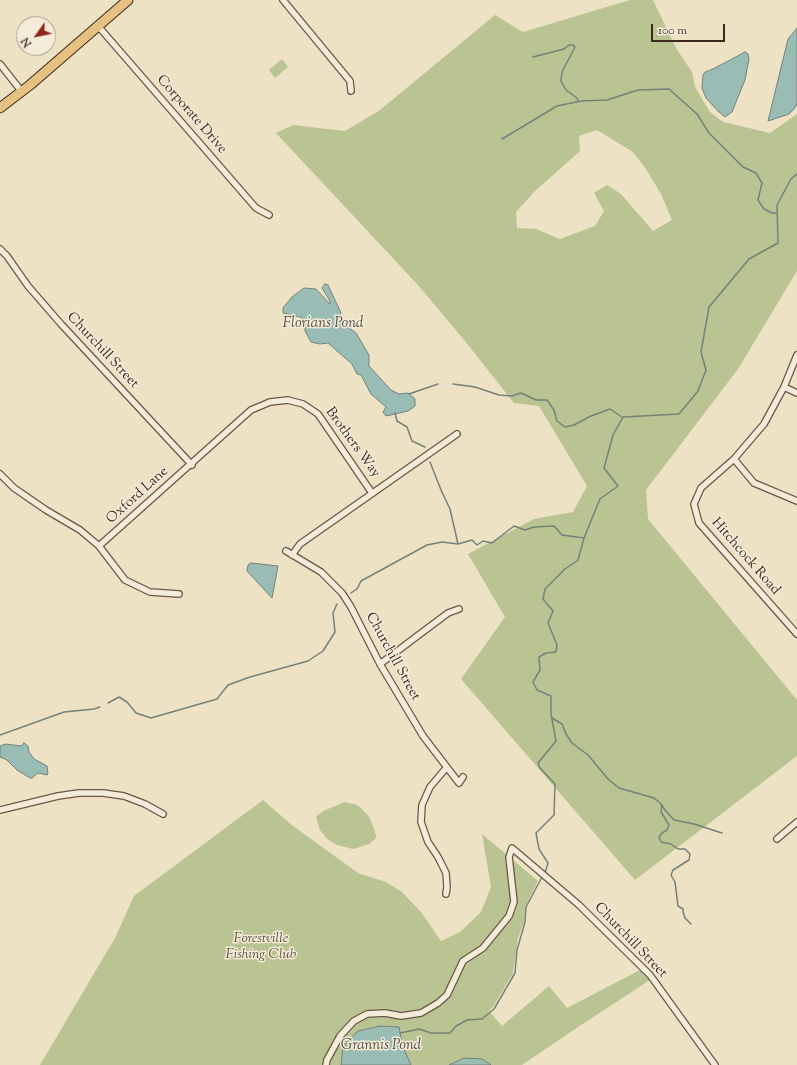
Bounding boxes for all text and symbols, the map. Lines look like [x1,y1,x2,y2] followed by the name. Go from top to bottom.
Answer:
[16,16,56,56] north arrow
[653,16,727,42] scale bar
[658,22,687,40] text: 100 m
[18,34,36,50] text: N
[152,72,230,158] street label: Corporate Drive
[62,309,142,393] street label: Churchill Street
[283,315,363,333] water label: Florians Pond
[321,405,383,481] street label: Brothers Way
[104,464,172,528] street label: Oxford Lane
[707,515,783,599] street label: Hitchcock Road
[361,610,423,704] street label: Churchill Street
[590,900,670,982] street label: Churchill Street
[226,932,296,964] park label: Forestville Fishing Club
[341,1037,421,1055] water label: Grannis Pond

